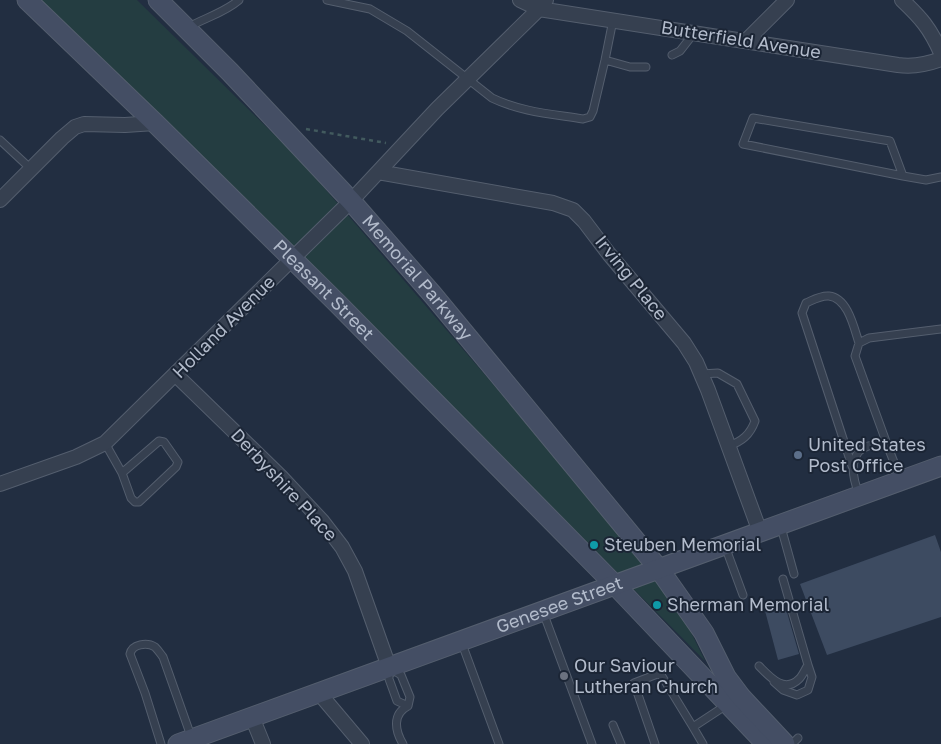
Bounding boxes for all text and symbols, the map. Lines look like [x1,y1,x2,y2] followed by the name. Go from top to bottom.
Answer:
[660,16,823,63] street label: Butterfield Avenue
[358,210,478,344] street label: Memorial Parkway
[591,231,673,324] street label: Irving Place
[269,234,379,344] street label: Pleasant Street
[167,270,279,382] street label: Holland Avenue
[227,423,343,545] street label: Derbyshire Place
[808,433,926,476] place label: United States Post Office
[792,449,804,461] marker: United States Post Office
[604,533,761,555] place label: Steuben Memorial
[588,539,600,551] marker: Steuben Memorial
[493,571,625,637] street label: Genesee Street
[667,593,829,615] place label: Sherman Memorial
[651,599,663,611] marker: Sherman Memorial
[574,654,718,697] place label: Our Saviour Lutheran Church
[558,670,570,682] marker: Our Saviour Lutheran Church

